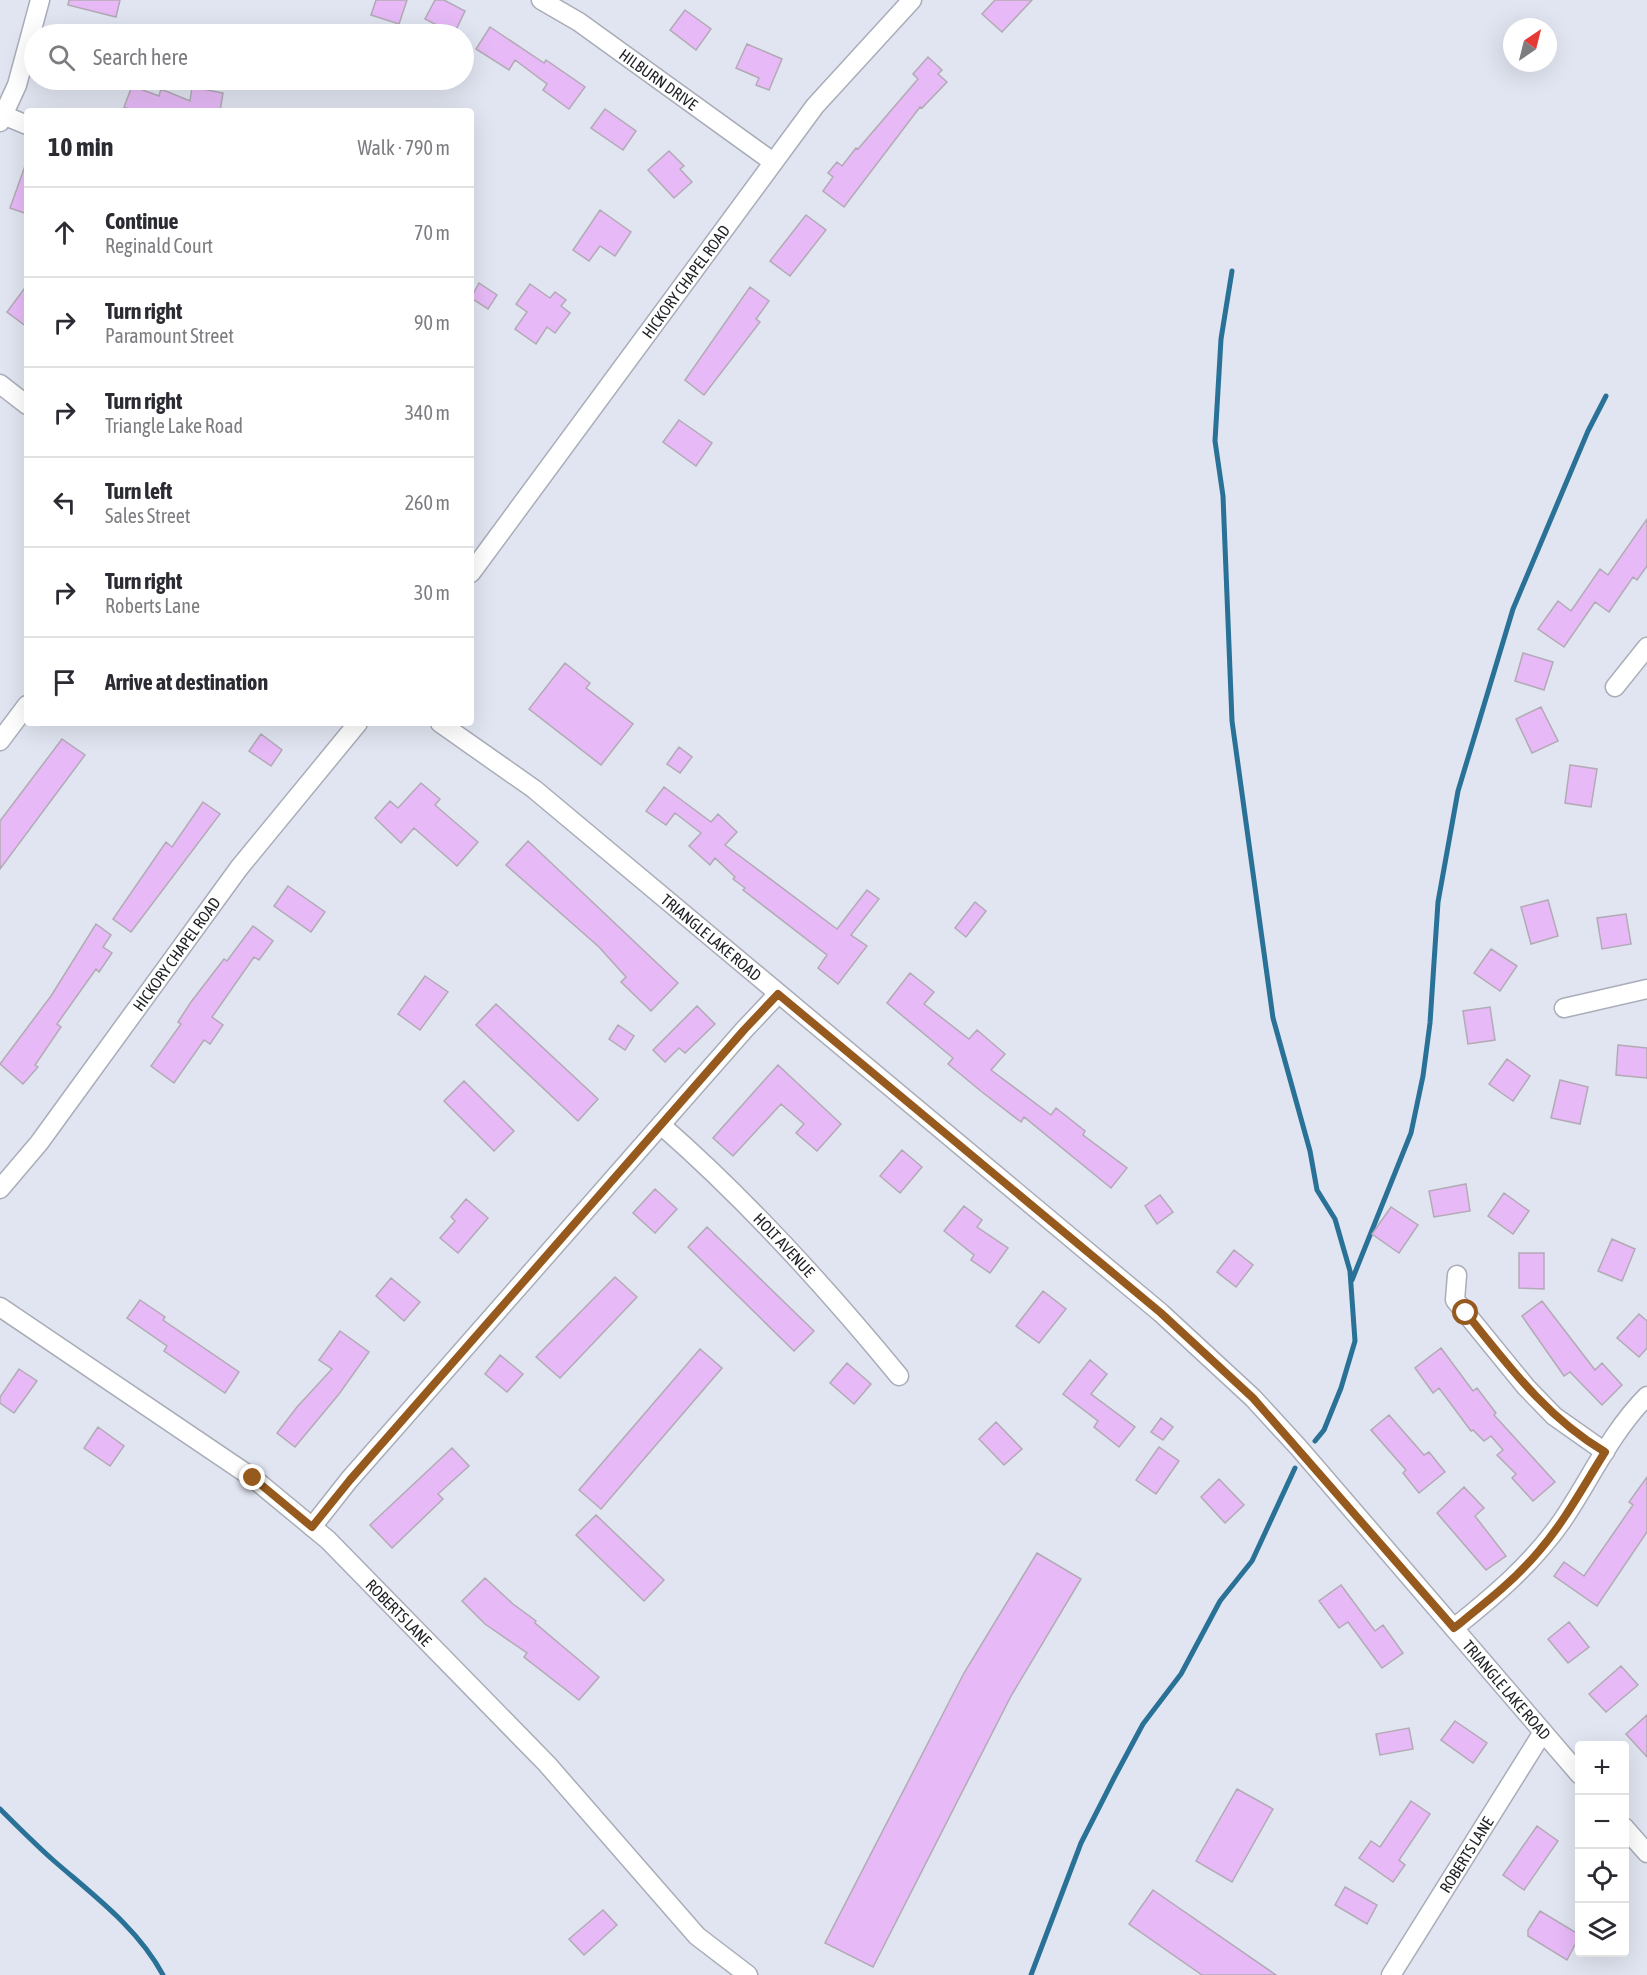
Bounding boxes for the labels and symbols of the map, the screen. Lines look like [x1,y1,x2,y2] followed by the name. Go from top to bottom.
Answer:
[1503,18,1557,72] north arrow
[616,45,701,114] street label: HILBURN DRIVE
[638,221,733,342] street label: HICKORY CHAPEL ROAD
[658,890,765,984] street label: TRIANGLE LAKE ROAD
[129,894,224,1014] street label: HICKORY CHAPEL ROAD
[750,1209,818,1281] street label: HOLT AVENUE
[1452,1299,1478,1325] route start
[239,1464,265,1490] route end
[362,1575,435,1650] street label: ROBERTS LANE
[1459,1636,1554,1743] street label: TRIANGLE LAKE ROAD
[1436,1813,1497,1896] street label: ROBERTS LANE

